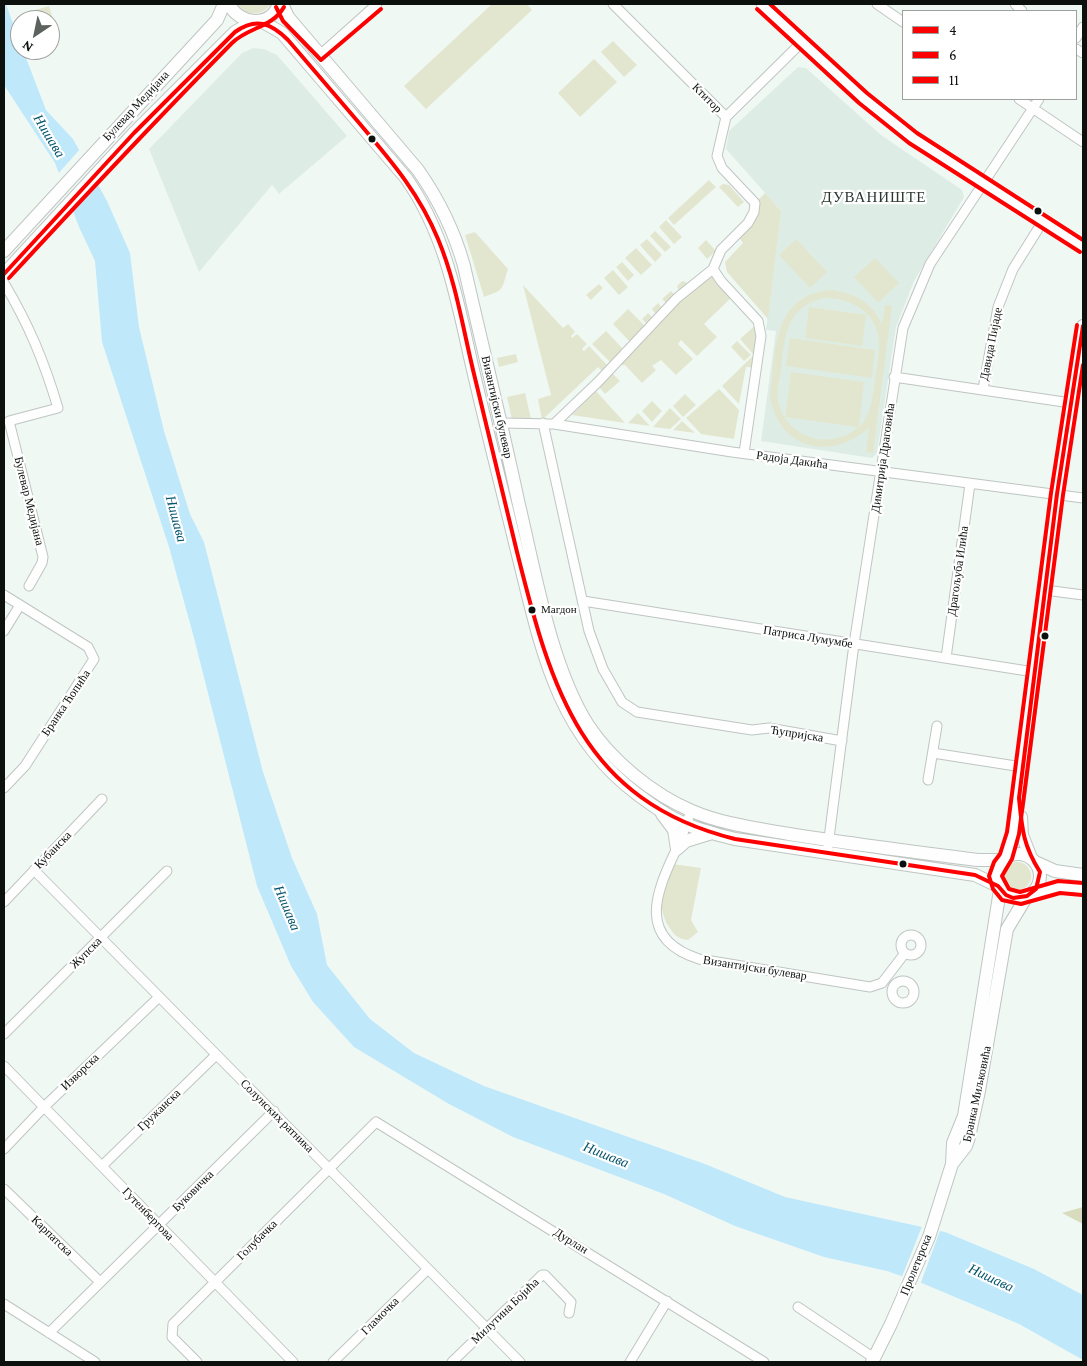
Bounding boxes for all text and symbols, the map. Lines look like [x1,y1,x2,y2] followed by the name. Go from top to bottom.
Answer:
[10,10,60,60] north arrow
[902,10,1077,100] legend
[949,22,957,38] text: 4
[19,37,36,56] text: N
[949,47,957,63] text: 6
[100,68,172,144] street label: Булевар Медијана
[949,72,959,88] text: 11
[689,80,725,116] street label: Ктитор
[30,111,68,161] water label: Нишава
[367,134,377,144] unlabelled marker
[820,188,928,206] district label: ДУВАНИШТЕ
[1033,206,1043,216] unlabelled marker
[977,306,1005,382] street label: Давида Пијаде
[478,354,516,460] street label: Византијски булевар
[868,402,898,514] street label: Димитрија Драговића
[755,448,829,472] street label: Радоја Дакића
[11,455,47,547] street label: Булевар Медијана
[162,494,190,544] water label: Нишава
[945,525,971,617] street label: Драгољуба Илића
[541,603,577,617] place label: Магдон
[527,605,537,615] marker: Магдон
[762,623,854,651] street label: Патриса Лумумбе
[1040,631,1050,641] unlabelled marker
[39,667,93,739] street label: Бранка Ћопића
[770,723,824,745] street label: Ћупријска
[31,828,75,872] street label: Кубанска
[898,859,908,869] unlabelled marker
[270,883,304,933] water label: Нишава
[67,934,105,972] street label: Жупска
[702,953,808,983] street label: Византијски булевар
[960,1044,994,1144] street label: Бранка Миљковића
[58,1050,102,1094] street label: Изворска
[237,1076,317,1156] street label: Солунских ратника
[135,1086,183,1134] street label: Гружанска
[581,1138,631,1172] water label: Нишава
[169,1167,217,1215] street label: Буковичка
[119,1184,177,1244] street label: Гутенбергова
[28,1213,76,1259] street label: Карпатска
[234,1217,280,1263] street label: Голубачка
[551,1225,591,1257] street label: Дурлан
[897,1232,935,1298] street label: Пролетерска
[966,1260,1016,1296] water label: Нишава
[468,1275,542,1347] street label: Милутина Бојића
[358,1294,402,1338] street label: Гламочка

